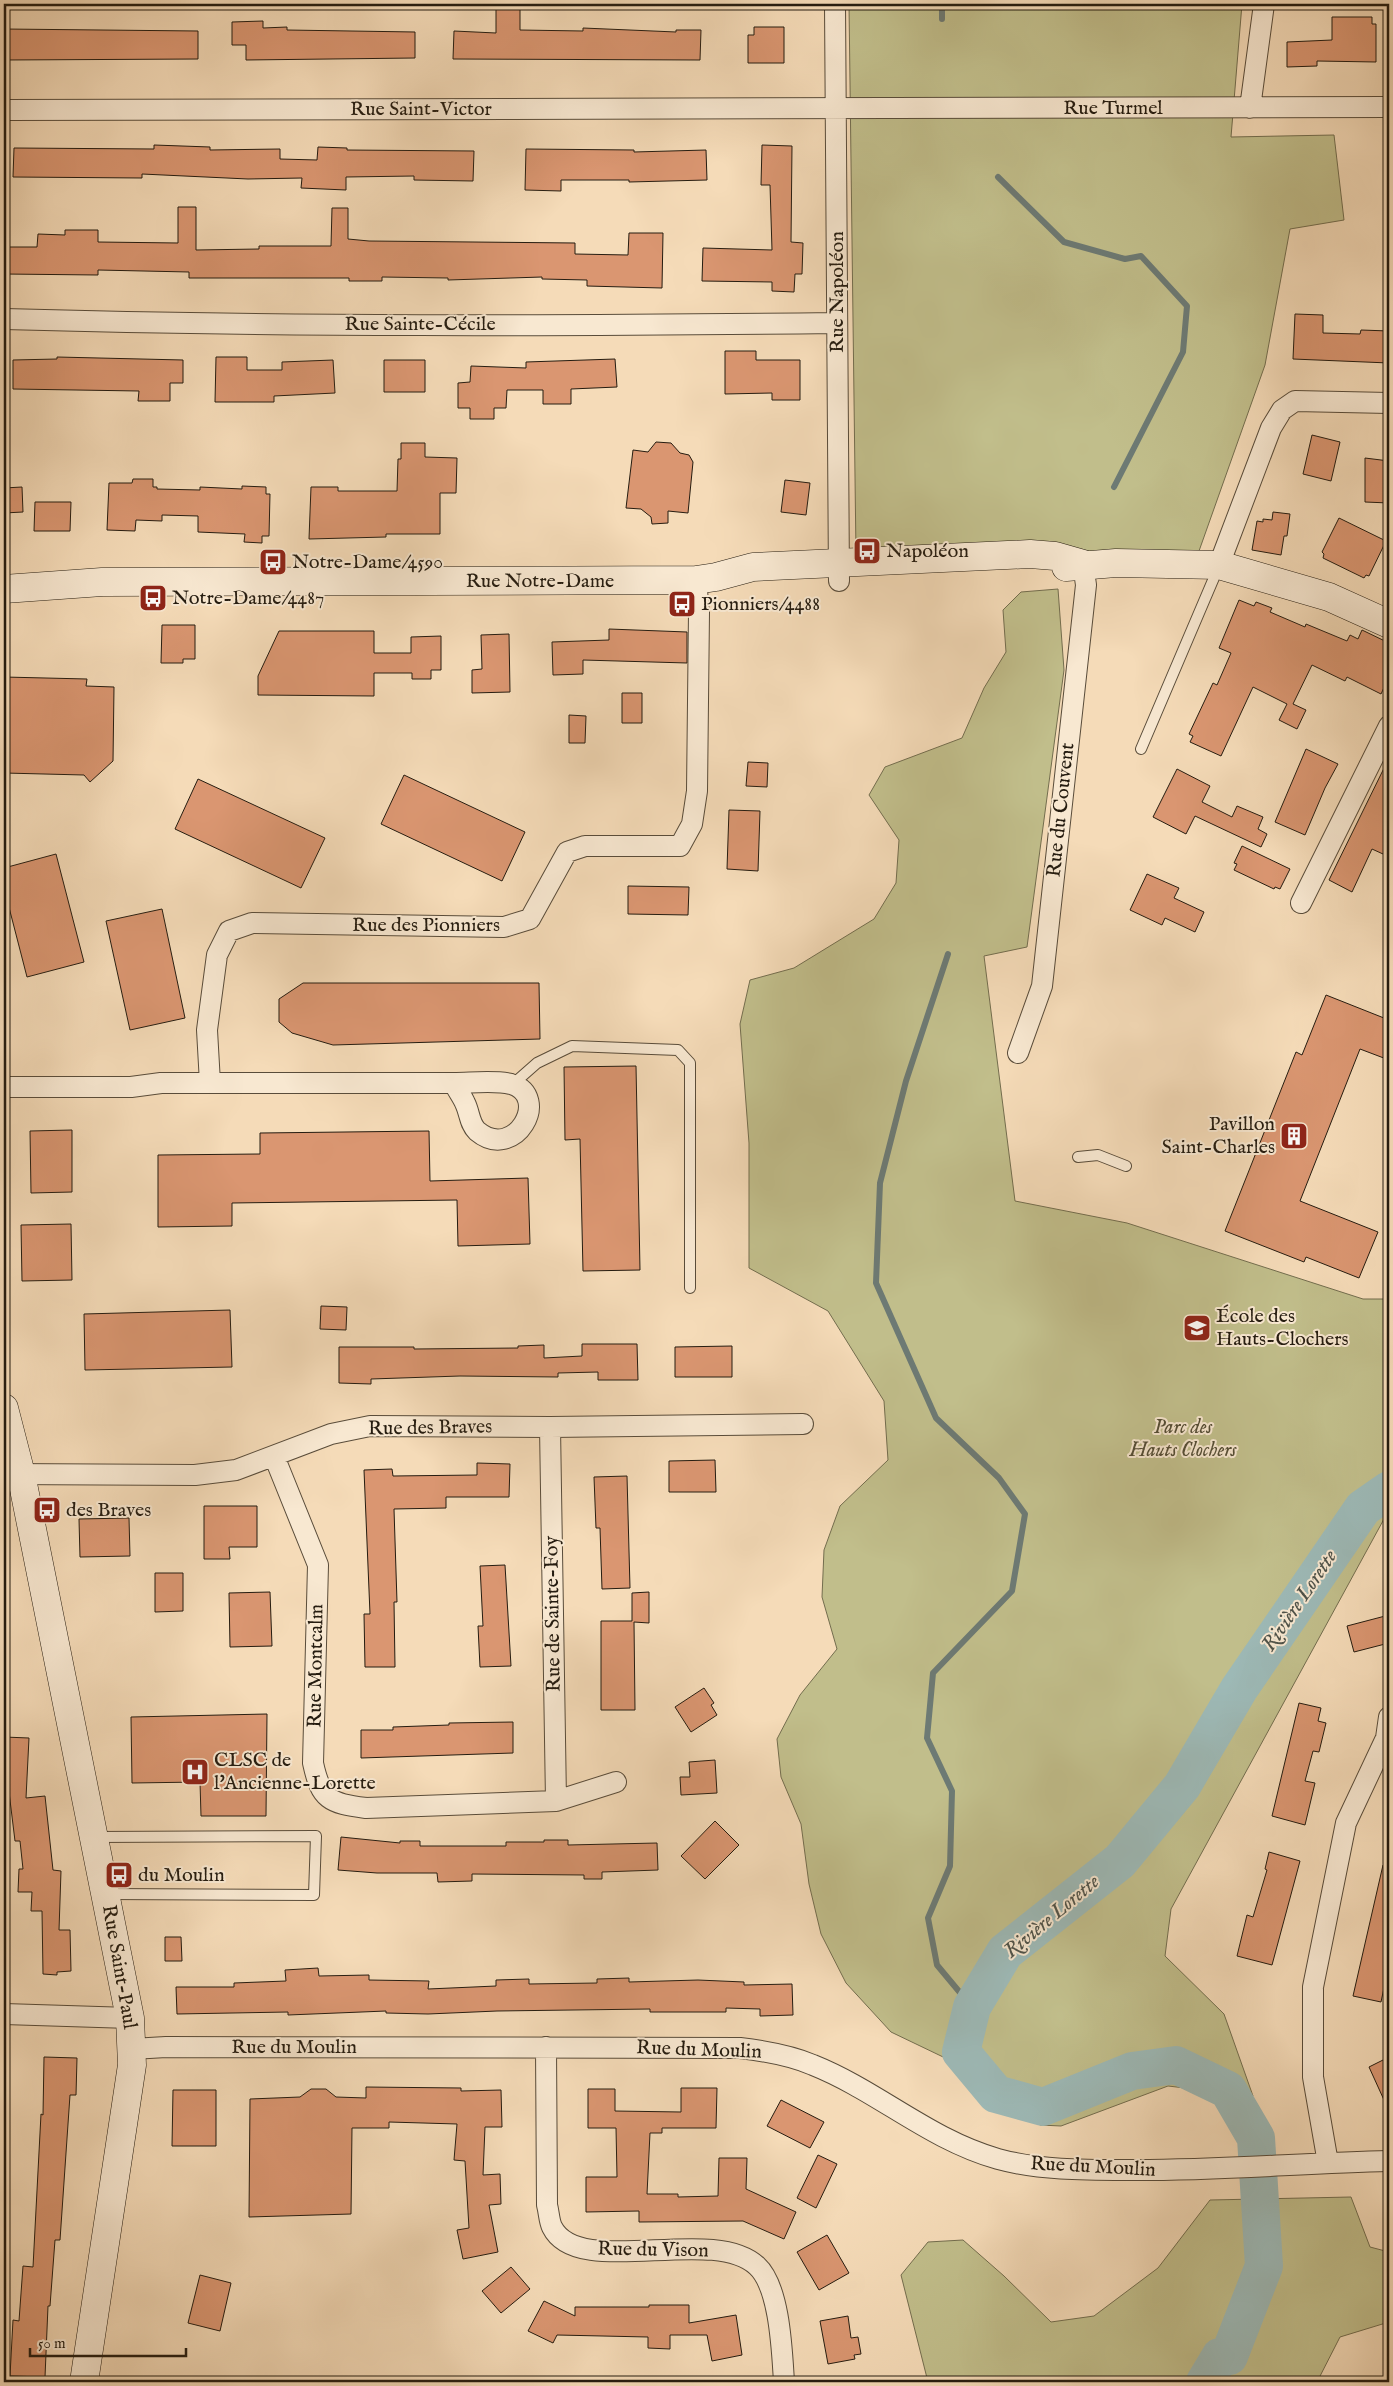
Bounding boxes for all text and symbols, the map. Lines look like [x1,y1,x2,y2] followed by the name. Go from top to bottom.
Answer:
[1063,96,1163,121] street label: Rue Turmel
[350,97,493,122] street label: Rue Saint-Victor
[825,231,850,353] street label: Rue Napoléon
[344,312,496,337] street label: Rue Sainte-Cécile
[852,536,882,566] bus stop icon: Napoléon
[886,539,969,564] place label: Napoléon
[258,547,288,577] bus stop icon: Notre-Dame/4590
[292,550,443,575] place label: Notre-Dame/4590
[466,569,614,594] street label: Rue Notre-Dame
[138,583,168,613] bus stop icon: Notre-Dame/4487
[172,586,324,611] place label: Notre-Dame/4487
[667,589,697,619] bus stop icon: Pionniers/4488
[701,592,820,617] place label: Pionniers/4488
[1042,741,1081,879] street label: Rue du Couvent
[352,913,500,938] street label: Rue des Pionniers
[1161,1112,1275,1160] place label: Pavillon Saint-Charles
[1279,1121,1309,1151] building icon: Pavillon Saint-Charles
[1216,1304,1349,1352] place label: École des Hauts-Clochers
[1182,1313,1212,1343] school or university icon: École des Hauts-Clochers
[368,1414,492,1442] street label: Rue des Braves
[1128,1415,1237,1463] park label: Parc des Hauts Clochers
[32,1495,62,1525] bus stop icon: des Braves
[66,1498,151,1523] place label: des Braves
[539,1535,567,1692] street label: Rue de Sainte-Foy
[1256,1545,1344,1657] water label: Rivière Lorette
[302,1604,330,1728] street label: Rue Montcalm
[214,1748,376,1796] place label: CLSC de l'Ancienne-Lorette
[180,1757,210,1787] hospital icon: CLSC de l'Ancienne-Lorette
[104,1860,134,1890] bus stop icon: du Moulin
[138,1863,225,1888] place label: du Moulin
[998,1869,1106,1965] water label: Rivière Lorette
[96,1903,142,2032] street label: Rue Saint-Paul
[231,2035,357,2060] street label: Rue du Moulin
[636,2035,763,2065] street label: Rue du Moulin
[1030,2151,1157,2183] street label: Rue du Moulin
[597,2237,709,2263] street label: Rue du Vison
[30,2326,186,2358] scale bar
[38,2334,66,2353] text: 50 m

